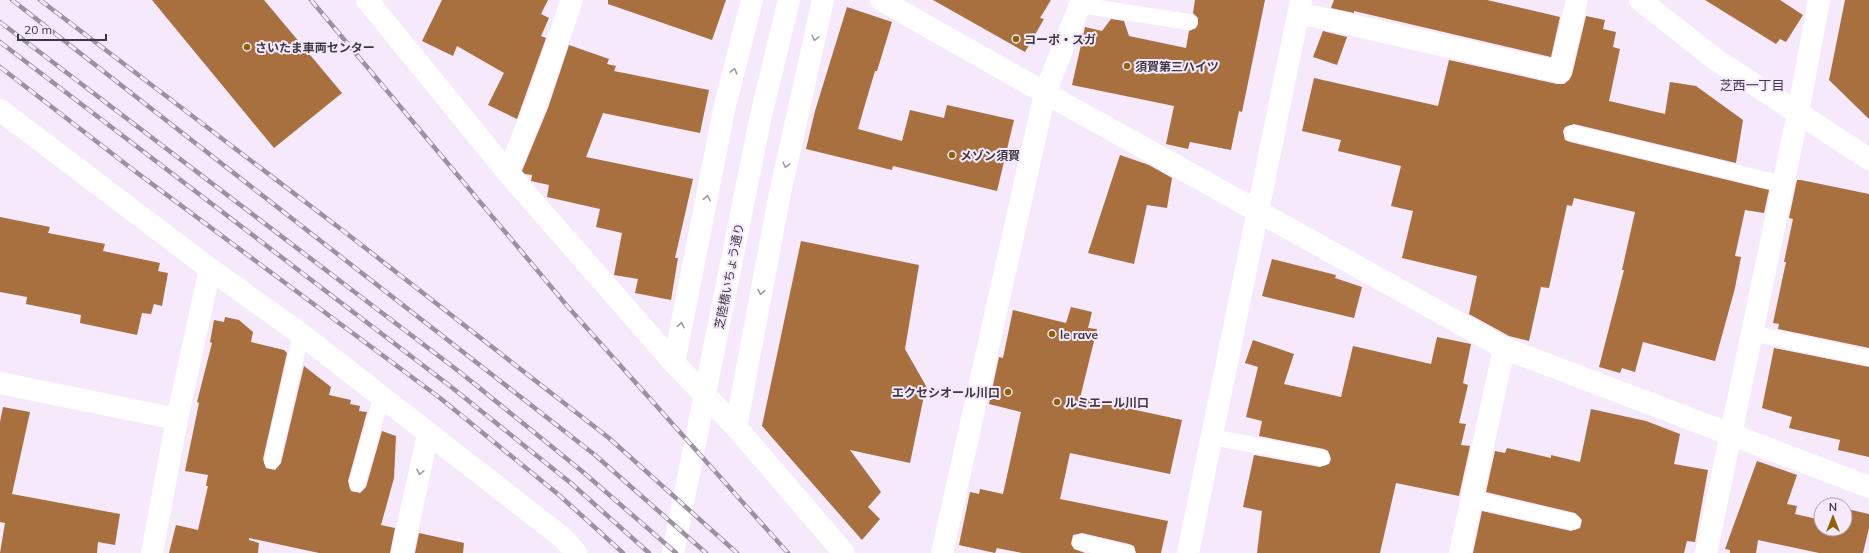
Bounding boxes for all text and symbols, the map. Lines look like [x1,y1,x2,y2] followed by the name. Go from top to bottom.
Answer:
[18,16,106,42] scale bar
[24,22,52,37] text: 20 m
[1024,32,1096,47] place label: コーポ・スガ
[1011,34,1021,44] marker: コーポ・スガ
[811,35,819,41] one-way arrow
[255,40,375,55] place label: さいたま車両センター
[242,42,252,52] marker: さいたま車両センター
[1135,59,1219,74] place label: 須賀第三ハイツ
[1122,61,1132,71] marker: 須賀第三ハイツ
[729,67,738,74] one-way arrow
[1719,77,1785,93] district label: 芝西一丁目
[960,148,1020,163] place label: メゾン須賀
[947,150,957,160] marker: メゾン須賀
[783,162,791,168] one-way arrow
[702,195,710,201] one-way arrow
[711,222,747,330] street label: 芝陸橋いちょう通り
[757,289,766,296] one-way arrow
[677,322,685,328] one-way arrow
[1060,327,1098,342] place label: le rave
[1047,329,1057,339] marker: le rave
[892,385,1000,400] place label: エクセシオール川口
[1003,387,1013,397] marker: エクセシオール川口
[1065,395,1149,410] place label: ルミエール川口
[1052,397,1062,407] marker: ルミエール川口
[416,469,424,475] one-way arrow
[1813,497,1853,537] north arrow
[1829,500,1837,514] text: N

